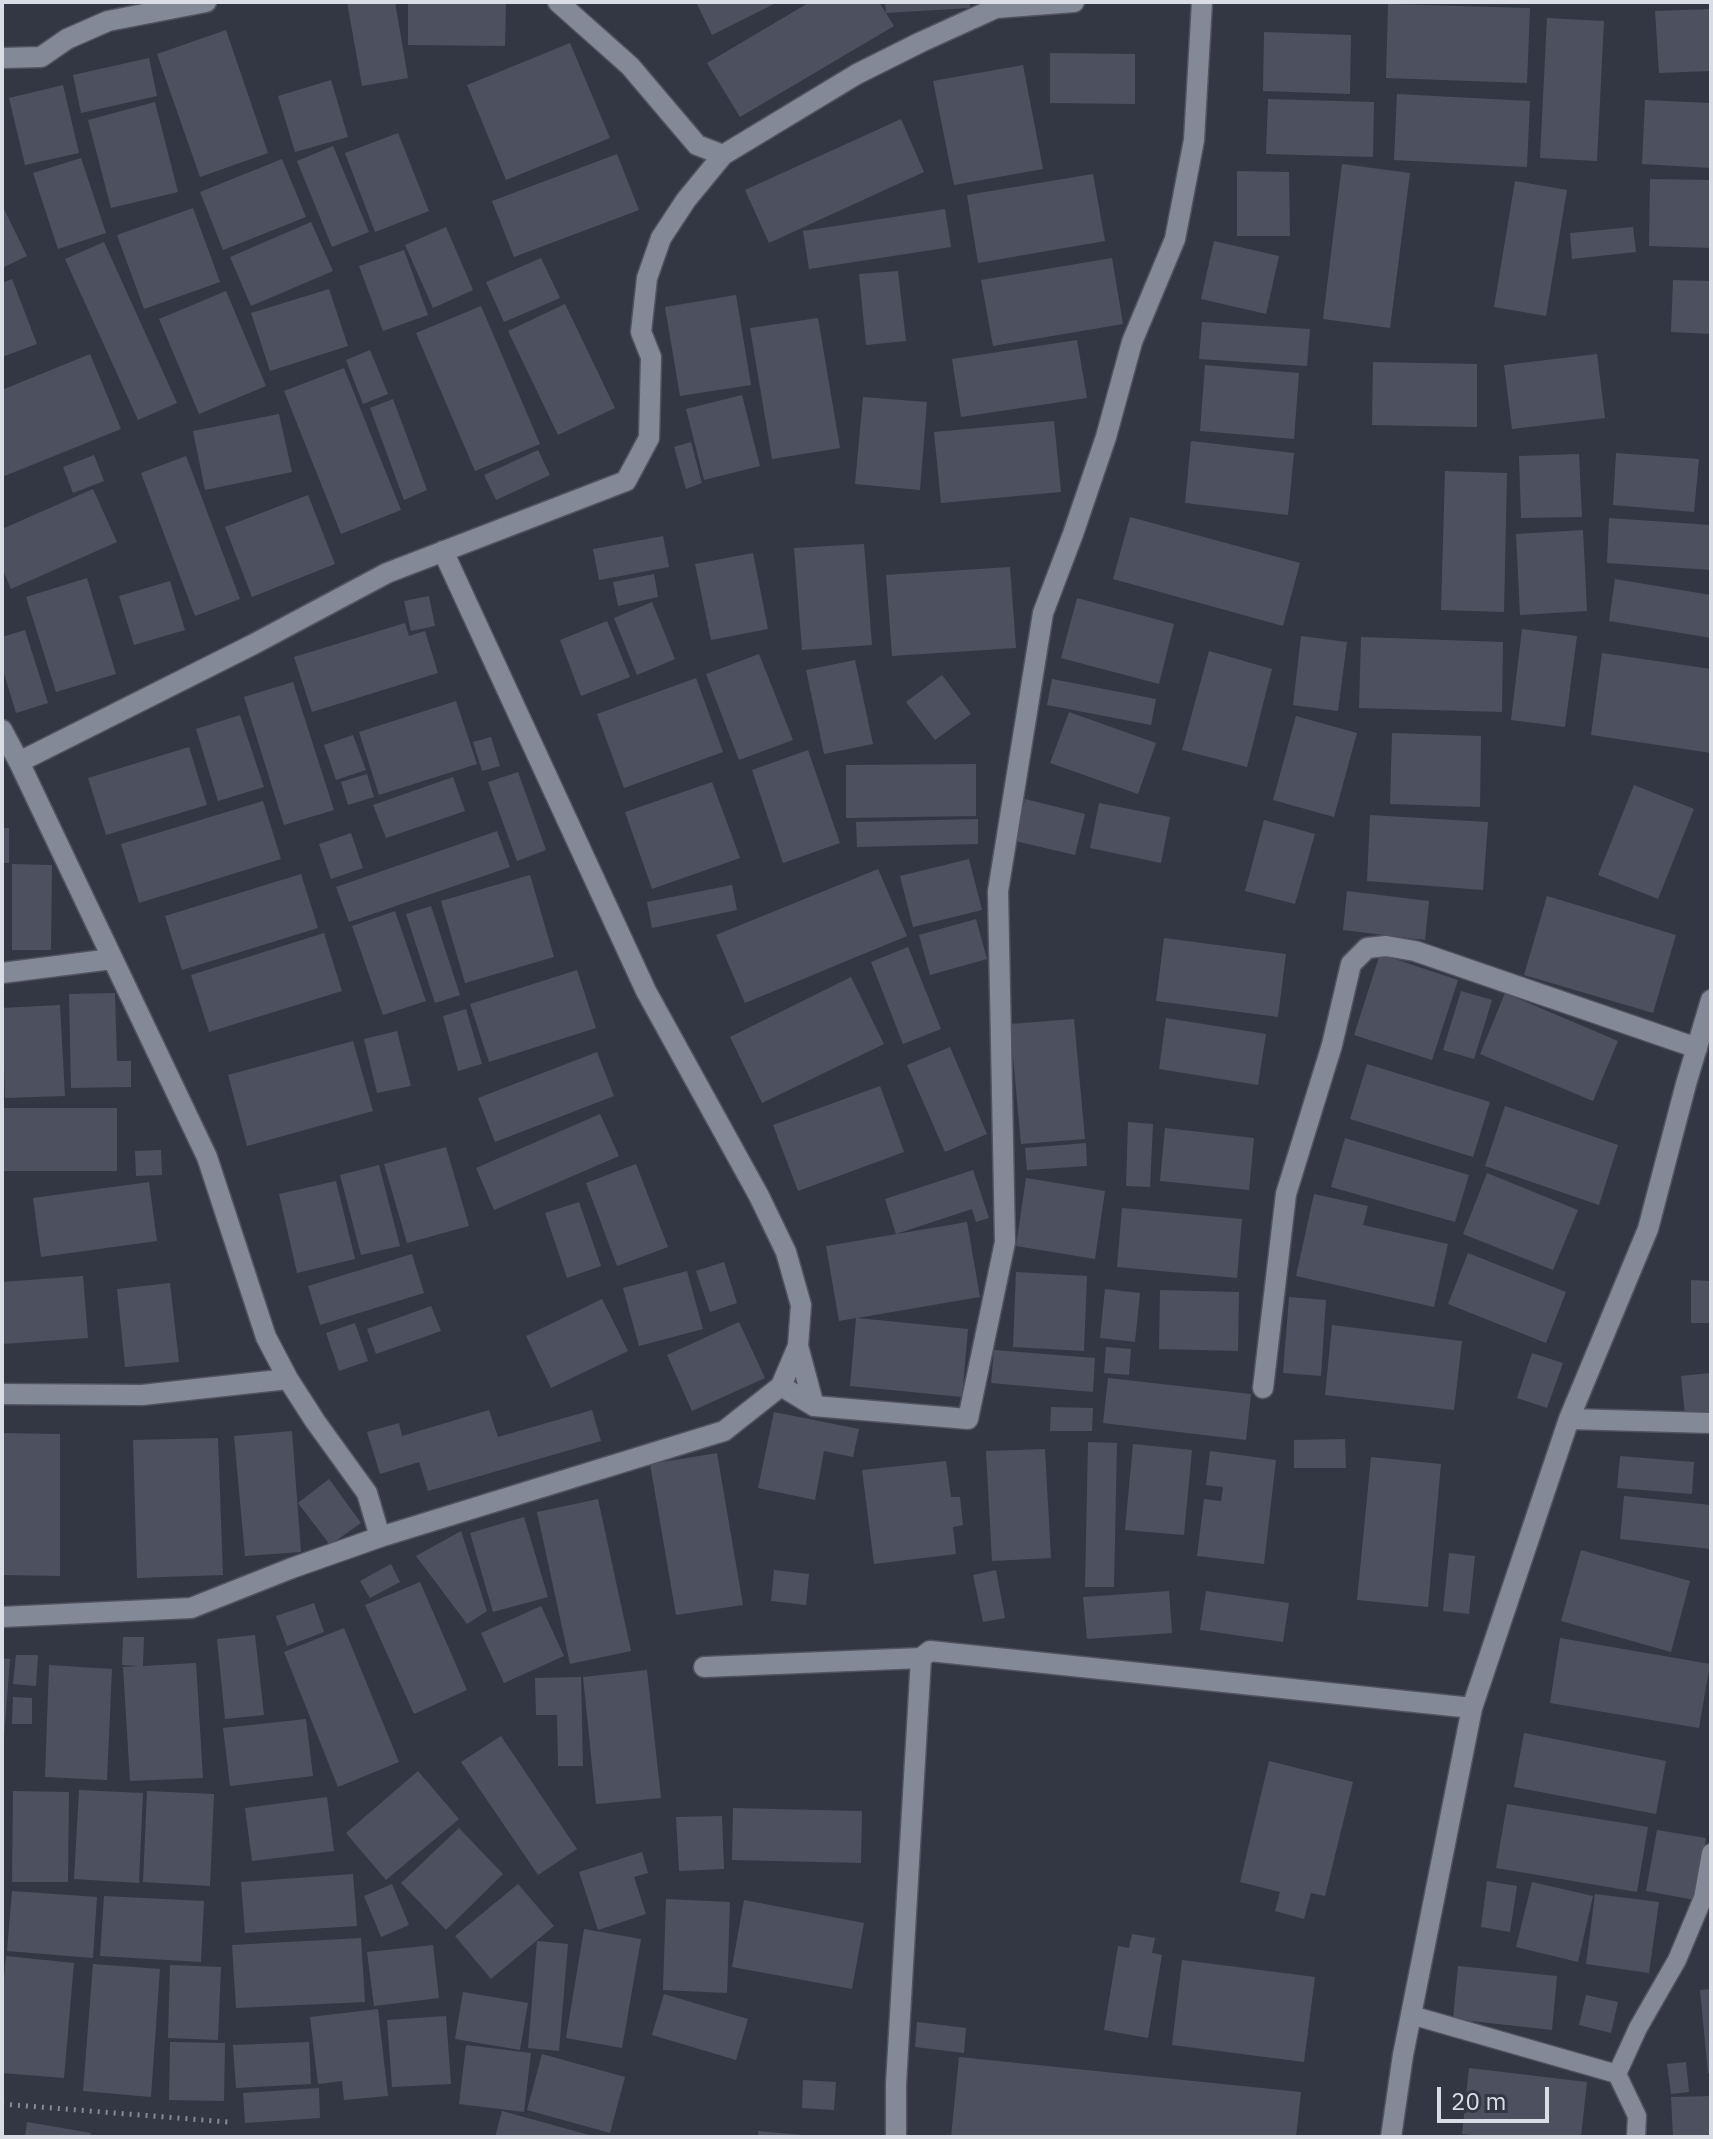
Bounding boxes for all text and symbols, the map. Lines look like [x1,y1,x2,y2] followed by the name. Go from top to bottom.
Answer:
[1441,2071,1553,2121] scale bar
[1451,2085,1506,2117] text: 20 m

